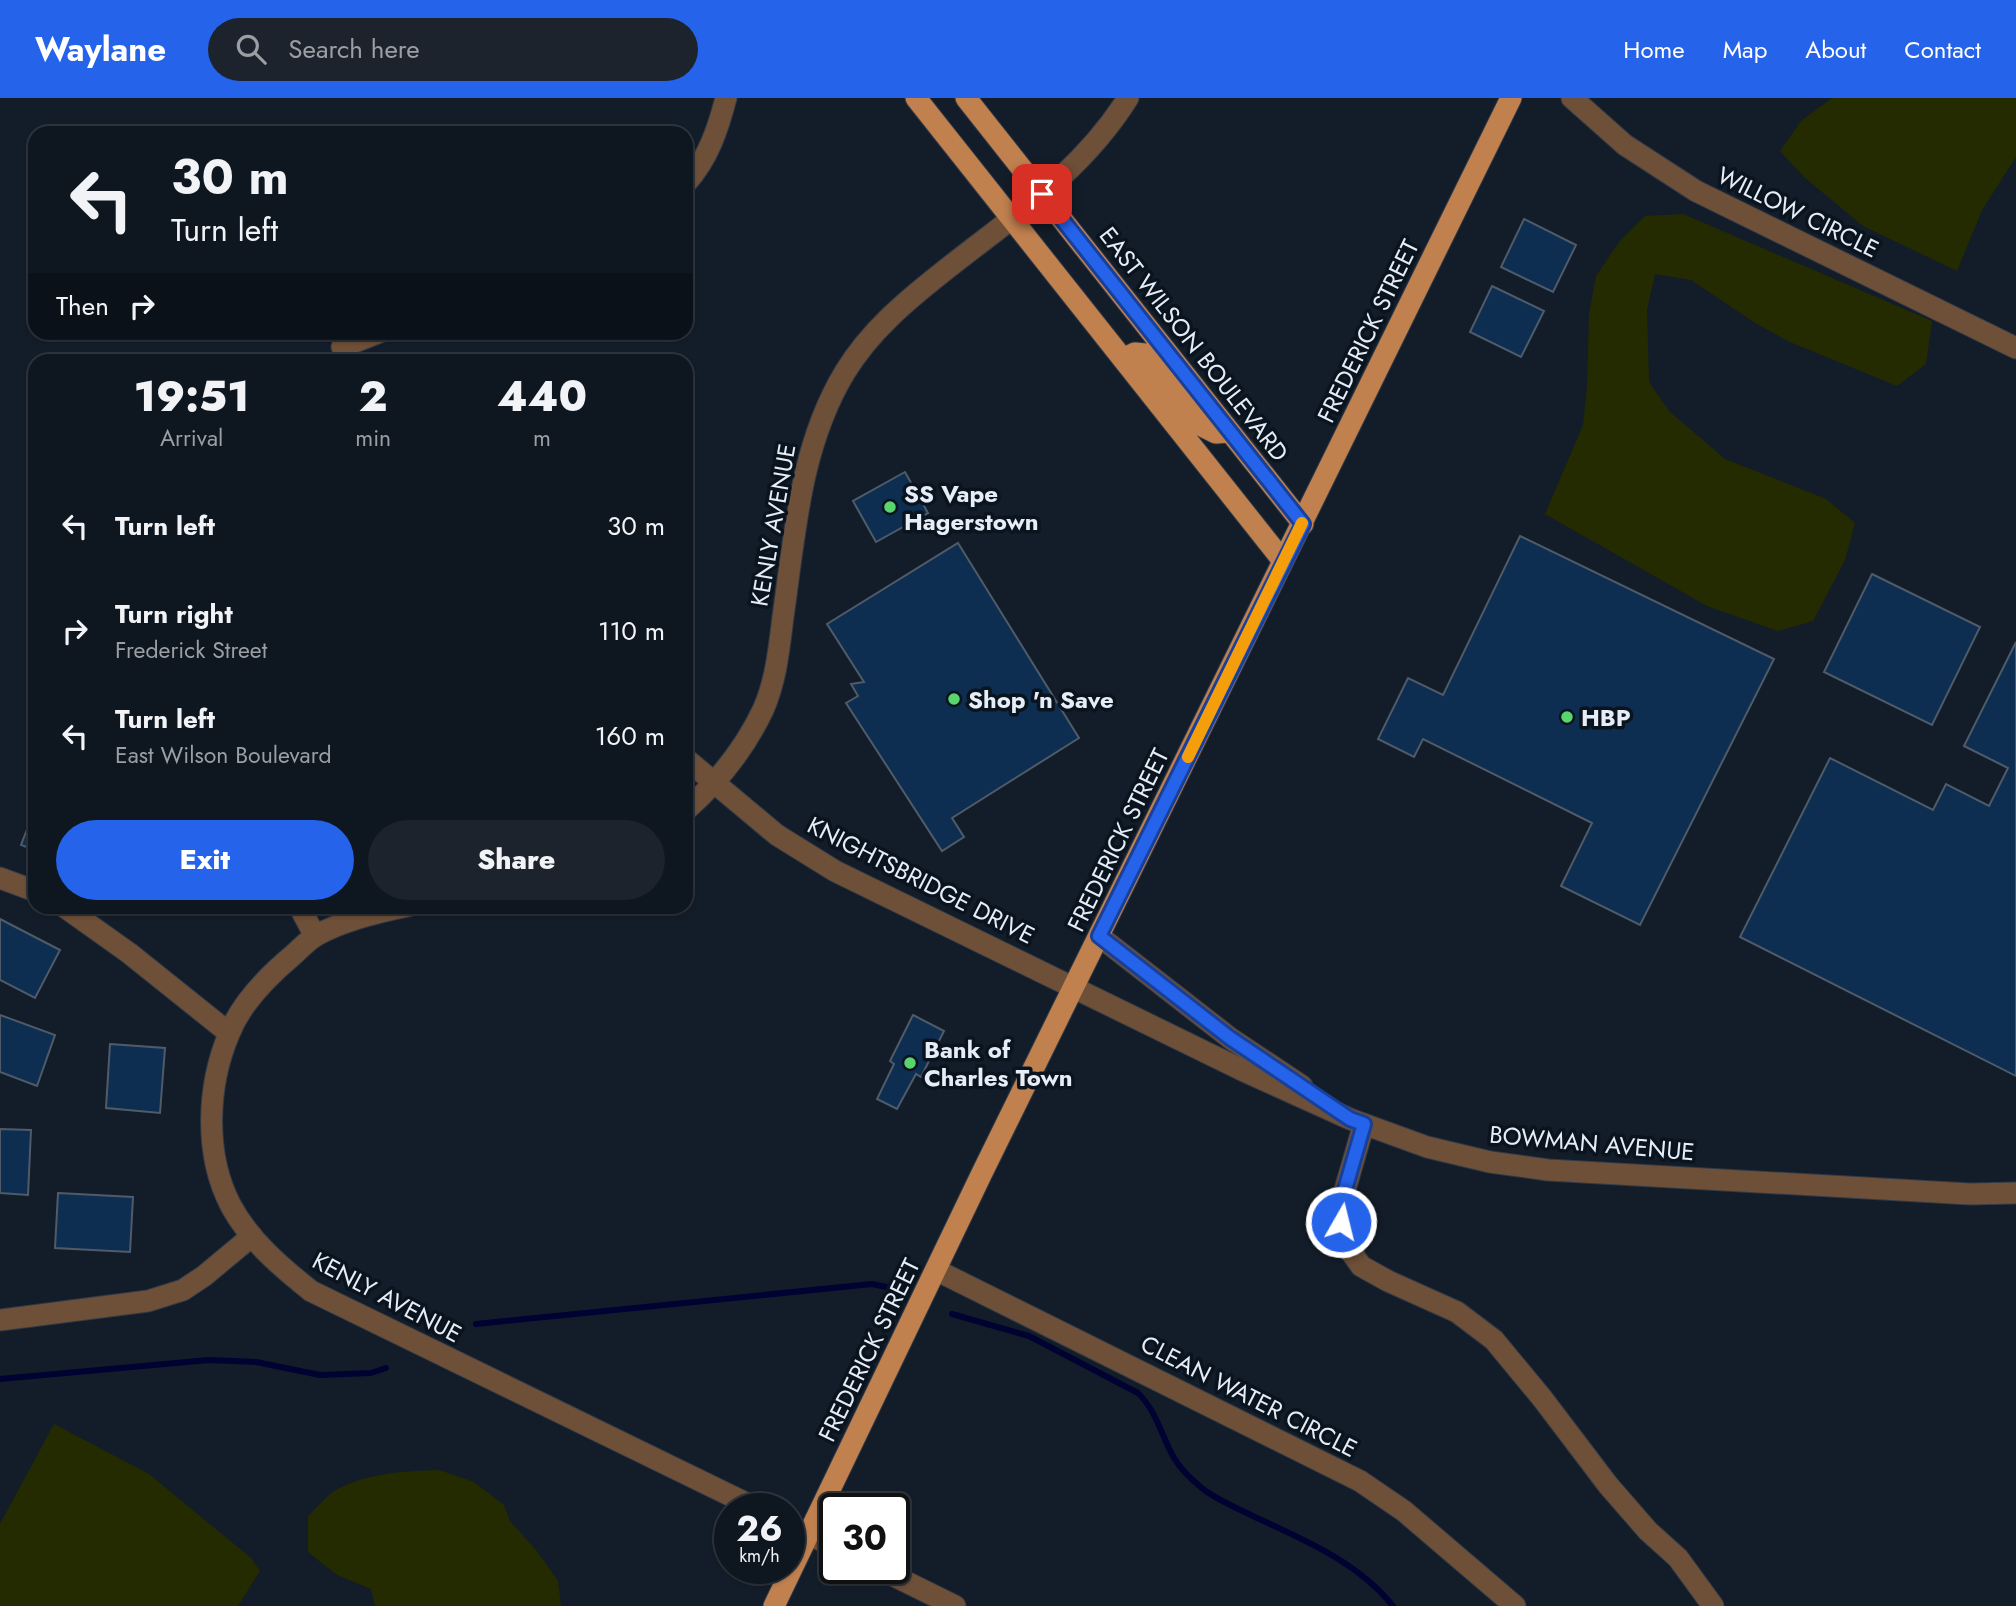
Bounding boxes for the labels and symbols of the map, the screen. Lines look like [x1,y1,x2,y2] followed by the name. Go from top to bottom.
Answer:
[1711,158,1885,266] street label: WILLOW CIRCLE
[1012,164,1072,224] pin
[1091,219,1297,469] street label: EAST WILSON BOULEVARD
[1308,233,1428,429] street label: FREDERICK STREET
[741,441,805,609] street label: KENLY AVENUE
[904,476,1039,539] place label: SS Vape Hagerstown
[882,499,898,515] marker: SS Vape Hagerstown
[968,682,1114,717] place label: Shop 'n Save
[946,691,962,707] marker: Shop 'n Save
[1581,700,1631,735] place label: HBP
[1559,709,1575,725] marker: HBP
[1058,742,1178,938] street label: FREDERICK STREET
[801,807,1041,953] street label: KNIGHTSBRIDGE DRIVE
[924,1032,1073,1095] place label: Bank of Charles Town
[902,1055,918,1071] marker: Bank of Charles Town
[1488,1117,1696,1169] street label: BOWMAN AVENUE
[1304,1185,1378,1259] position arrow
[306,1243,468,1351] street label: KENLY AVENUE
[809,1252,929,1448] street label: FREDERICK STREET
[1135,1326,1363,1466] street label: CLEAN WATER CIRCLE
[819,1493,910,1584] speed limit sign: 30

